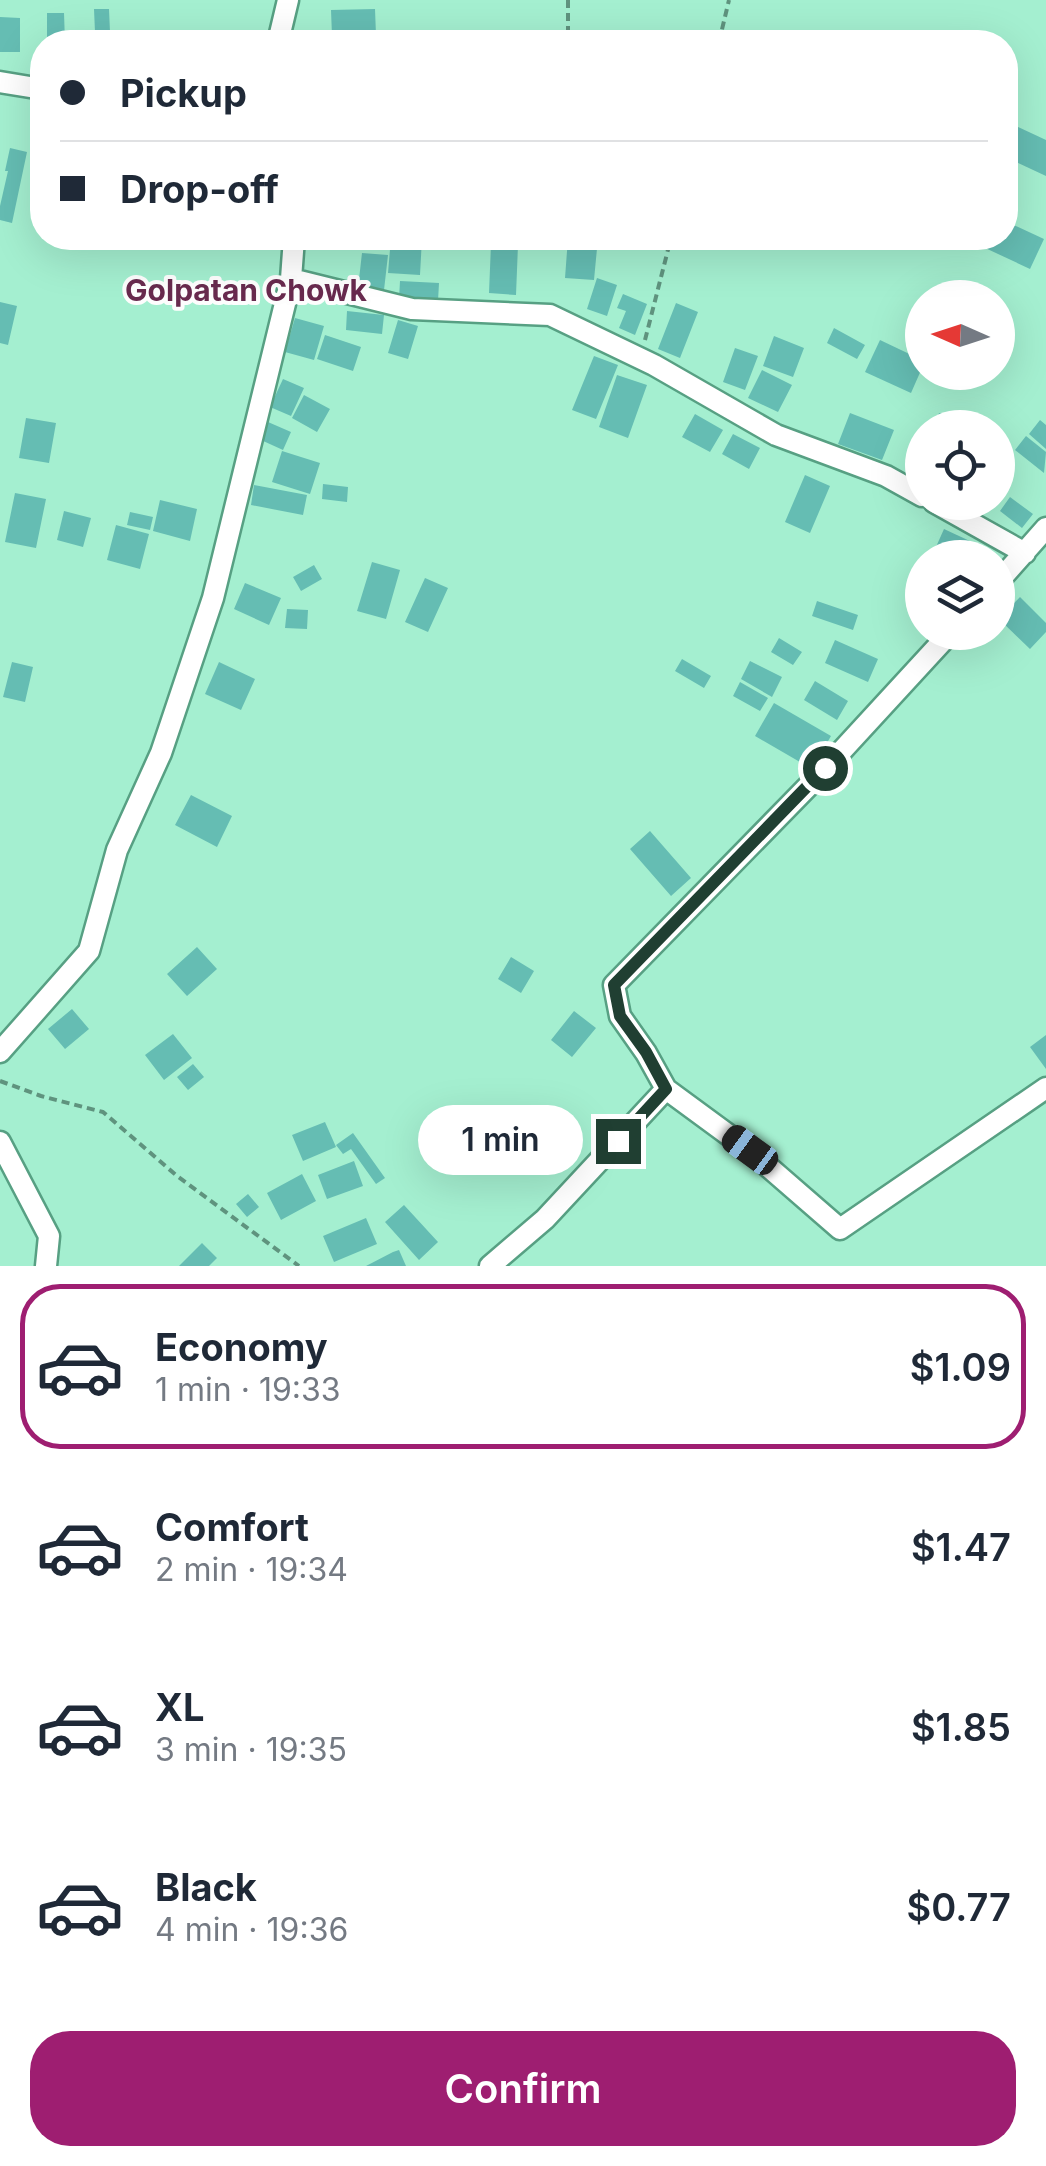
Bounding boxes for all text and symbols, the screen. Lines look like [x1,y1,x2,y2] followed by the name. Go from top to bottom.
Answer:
[120,70,247,116] text: Pickup
[120,166,279,212] text: Drop-off
[125,272,367,308] district label: Golpatan Chowk
[905,280,1015,390] north arrow
[905,280,1015,650] map controls
[905,410,1015,520] button: locate
[905,540,1015,650] button: layers
[803,746,848,791] route start
[418,1106,583,1176] callout: 1 min
[596,1119,641,1164] route end
[461,1120,540,1159] text: 1 min
[717,1120,783,1180] car
[35,1322,125,1412] icon: car
[155,1324,328,1370] text: Economy
[910,1344,1011,1390] text: $1.09
[155,1370,341,1409] text: 1 min · 19:33
[35,1502,125,1592] icon: car
[155,1504,309,1550] text: Comfort
[911,1524,1011,1570] text: $1.47
[155,1550,348,1589] text: 2 min · 19:34
[35,1682,125,1772] icon: car
[155,1684,205,1730] text: XL
[911,1704,1011,1750] text: $1.85
[155,1730,347,1769] text: 3 min · 19:35
[35,1862,125,1952] icon: car
[155,1864,257,1910] text: Black
[906,1884,1011,1930] text: $0.77
[155,1910,348,1949] text: 4 min · 19:36
[30,2031,1016,2146] button: Confirm

